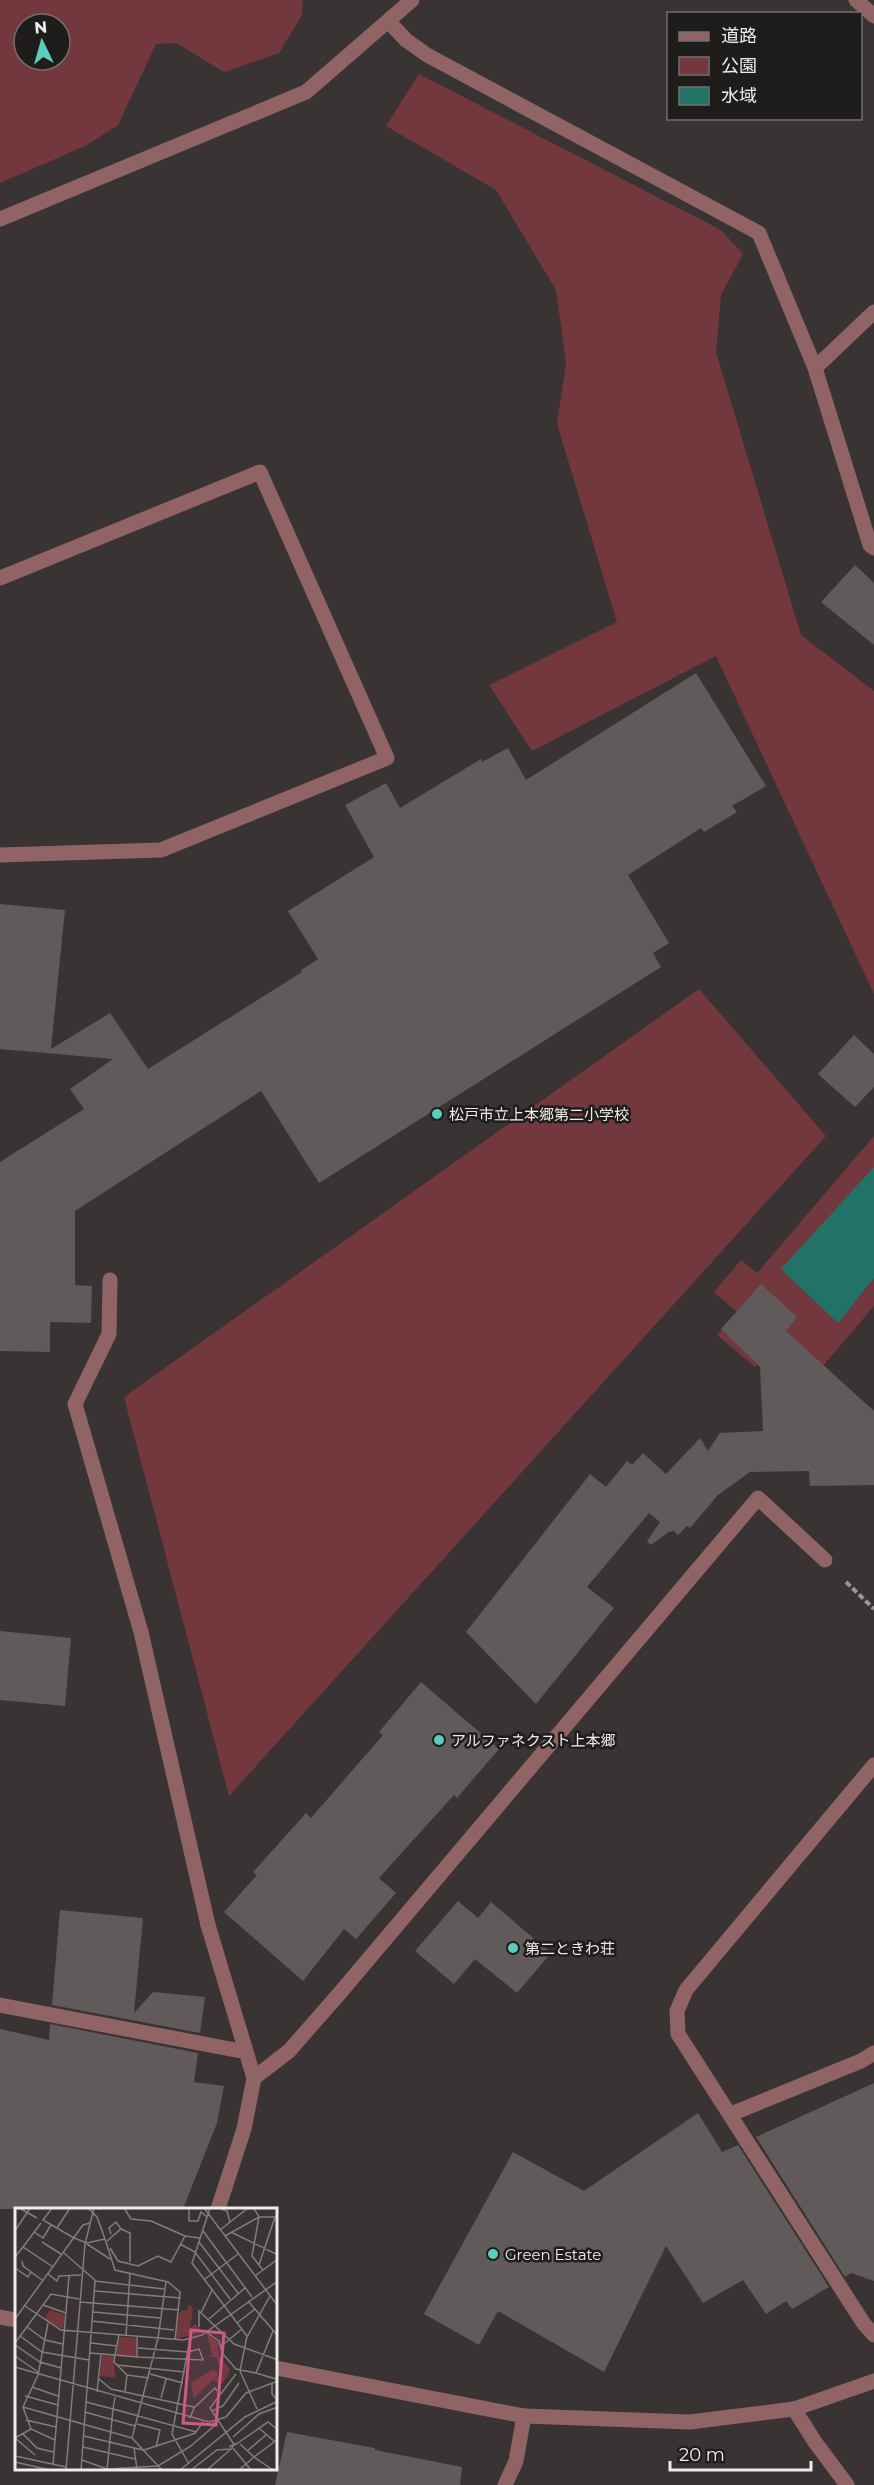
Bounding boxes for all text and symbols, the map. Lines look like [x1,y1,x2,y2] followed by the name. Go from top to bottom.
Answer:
[12,12,72,72] north arrow
[667,12,862,120] legend
[33,18,48,38] text: N
[721,25,757,47] text: 道路
[721,55,757,77] text: 公園
[721,85,757,107] text: 水域
[449,1105,629,1124] place label: 松戸市立上本郷第二小学校
[430,1107,444,1121] marker: 松戸市立上本郷第二小学校
[451,1731,615,1750] place label: アルファネクスト上本郷
[432,1733,446,1747] marker: アルファネクスト上本郷
[525,1939,615,1958] place label: 第二ときわ荘
[506,1941,520,1955] marker: 第二ときわ荘
[15,2208,278,2470] inset map
[505,2245,601,2264] place label: Green Estate
[486,2247,500,2261] marker: Green Estate
[670,2434,811,2472] scale bar
[679,2444,725,2466] text: 20 m

